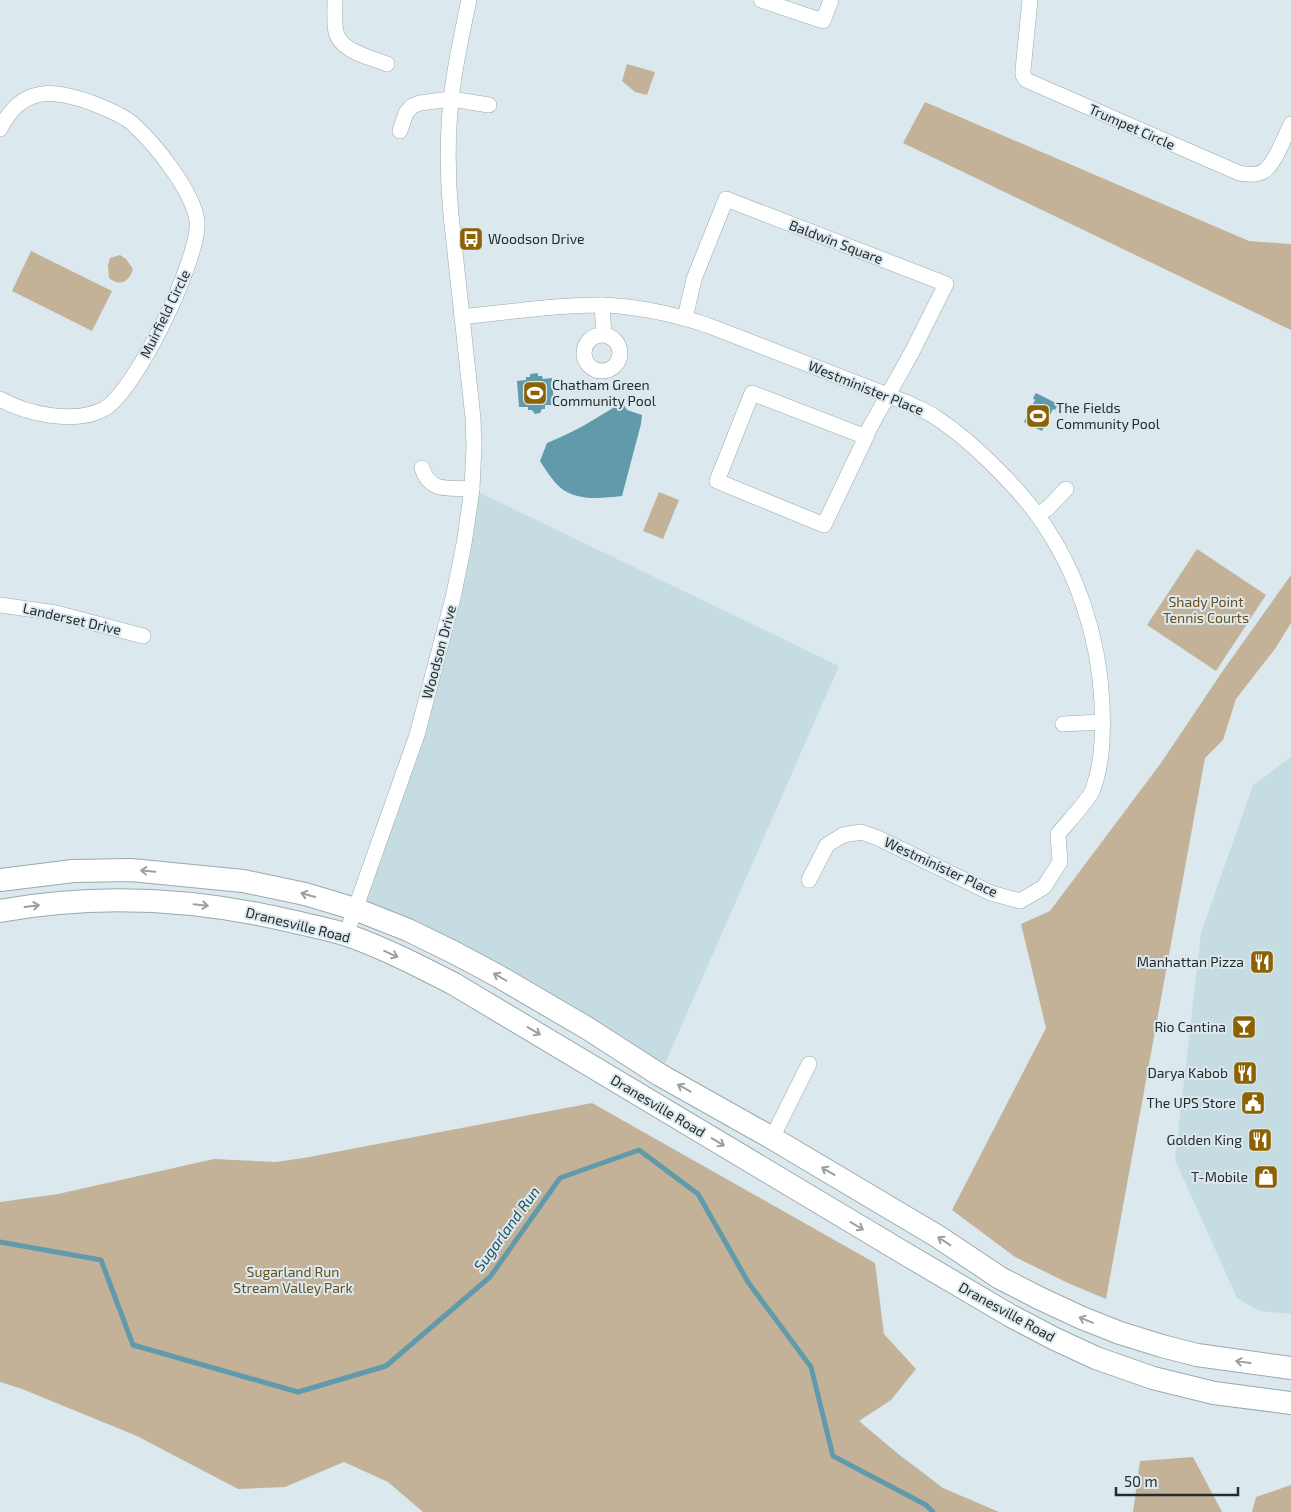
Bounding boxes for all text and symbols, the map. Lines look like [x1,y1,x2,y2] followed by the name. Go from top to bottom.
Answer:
[1087,100,1178,153] street label: Trumpet Circle
[787,216,886,267] street label: Baldwin Square
[458,226,484,252] bus stop icon: Woodson Drive
[488,230,585,247] place label: Woodson Drive
[136,267,193,361] street label: Muirfield Circle
[806,357,926,418] street label: Westminister Place
[552,376,657,409] place label: Chatham Green Community Pool
[522,380,548,406] sports icon: Chatham Green Community Pool
[1056,399,1161,432] place label: The Fields Community Pool
[1025,403,1051,429] sports icon: The Fields Community Pool
[1163,593,1249,626] park label: Shady Point Tennis Courts
[21,599,123,638] street label: Landerset Drive
[418,603,459,701] street label: Woodson Drive
[882,833,1001,900] street label: Westminister Place
[140,867,156,876] one-way arrow
[301,890,317,899] one-way arrow
[192,900,208,910] one-way arrow
[24,901,40,911] one-way arrow
[244,903,352,946] street label: Dranesville Road
[383,949,398,959] one-way arrow
[1249,949,1275,975] restaurant icon: Manhattan Pizza
[1137,953,1244,970] place label: Manhattan Pizza
[492,972,507,982] one-way arrow
[1231,1014,1257,1040] bar icon: Rio Cantina
[1154,1018,1226,1035] place label: Rio Cantina
[526,1027,540,1037] one-way arrow
[1232,1060,1258,1086] restaurant icon: Darya Kabob
[1147,1064,1228,1081] place label: Darya Kabob
[608,1071,709,1141] street label: Dranesville Road
[676,1083,691,1093] one-way arrow
[1240,1090,1266,1116] public building icon: The UPS Store
[1147,1094,1236,1111] place label: The UPS Store
[1247,1127,1273,1153] restaurant icon: Golden King
[1167,1131,1242,1148] place label: Golden King
[710,1138,724,1148] one-way arrow
[1253,1164,1279,1190] shop icon: T-Mobile
[821,1166,835,1176] one-way arrow
[1191,1168,1248,1185] place label: T-Mobile
[469,1183,543,1274] water label: Sugarland Run
[850,1221,864,1231] one-way arrow
[938,1236,952,1246] one-way arrow
[233,1263,353,1296] park label: Sugarland Run Stream Valley Park
[956,1278,1058,1345] street label: Dranesville Road
[1079,1314,1094,1324] one-way arrow
[1235,1357,1251,1367] one-way arrow
[1116,1464,1238,1496] scale bar
[1124,1472,1158,1490] text: 50 m

